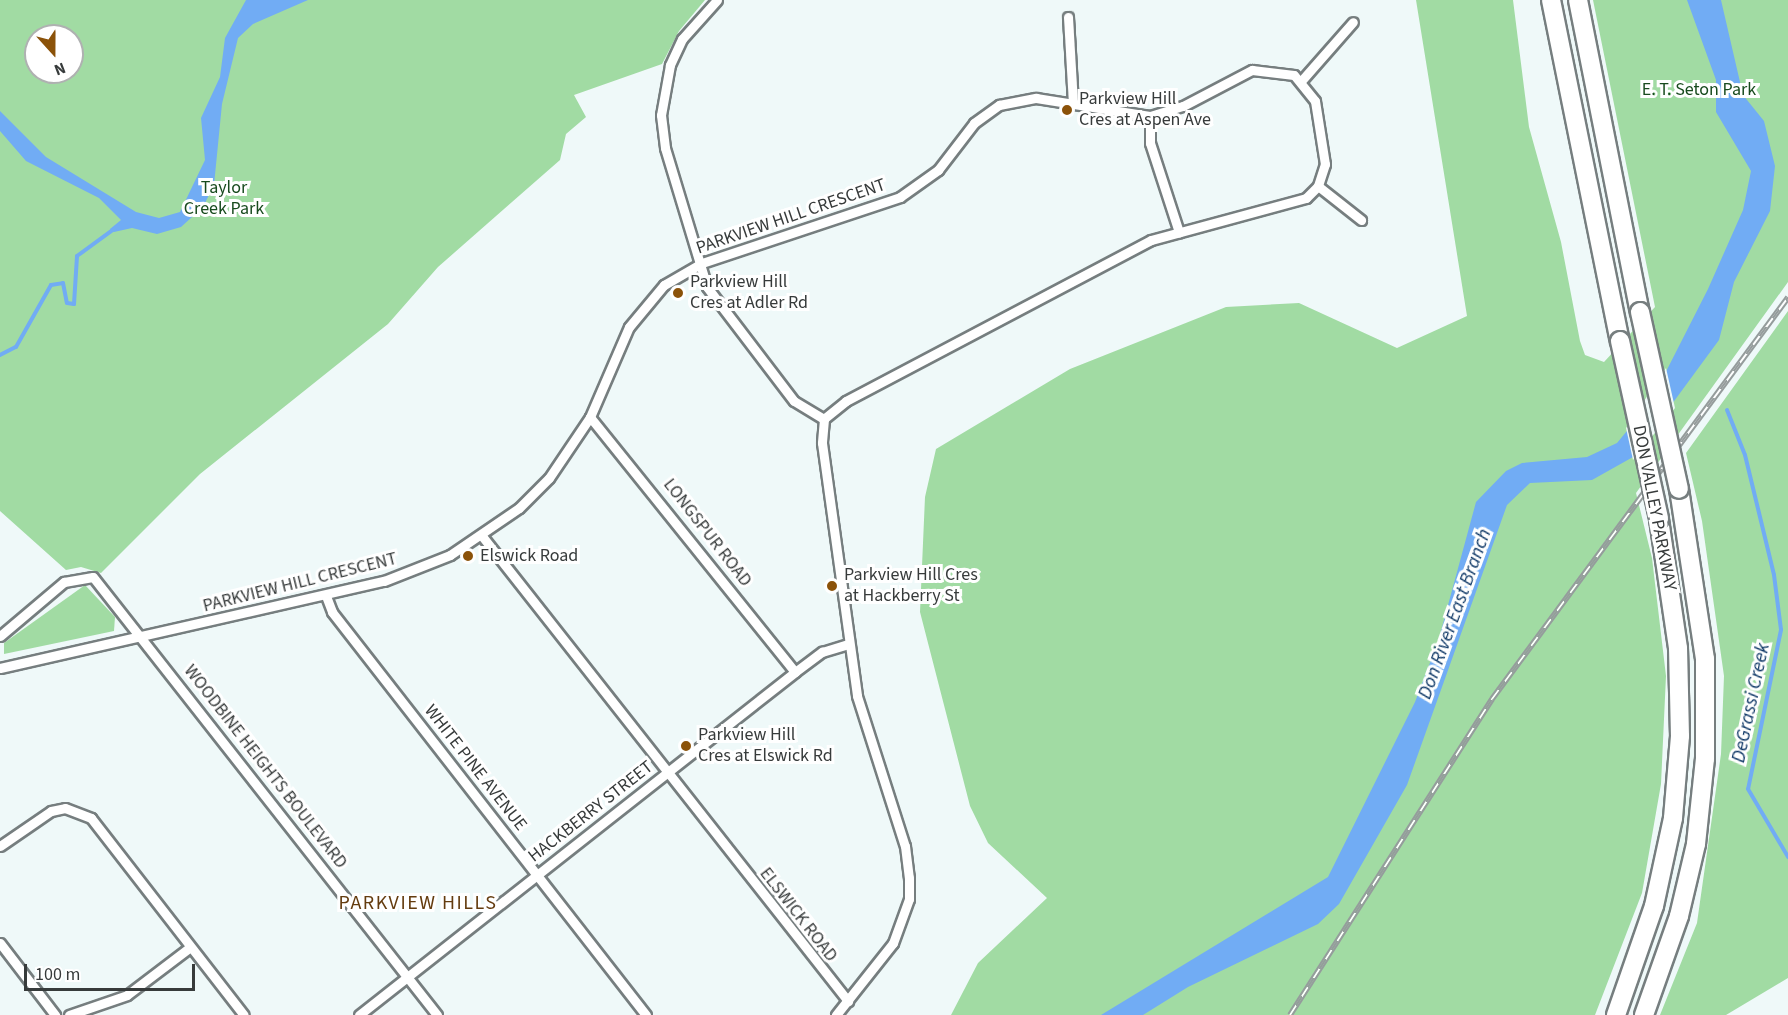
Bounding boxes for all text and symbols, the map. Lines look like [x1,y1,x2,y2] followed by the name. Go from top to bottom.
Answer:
[24,24,84,84] north arrow
[51,57,69,81] text: N
[1642,79,1756,101] park label: E. T. Seton Park
[1079,89,1211,132] place label: Parkview Hill Cres at Aspen Ave
[1060,103,1074,117] marker: Parkview Hill Cres at Aspen Ave
[693,174,889,260] street label: PARKVIEW HILL CRESCENT
[184,178,264,220] park label: Taylor Creek Park
[690,272,808,314] place label: Parkview Hill Cres at Adler Rd
[671,286,685,300] marker: Parkview Hill Cres at Adler Rd
[1627,423,1681,593] street label: DON VALLEY PARKWAY
[658,475,756,591] street label: LONGSPUR ROAD
[1413,526,1497,702] water label: Don River East Branch
[480,545,578,567] place label: Elswick Road
[201,548,399,618] street label: PARKVIEW HILL CRESCENT
[461,549,475,563] marker: Elswick Road
[844,565,978,608] place label: Parkview Hill Cres at Hackberry St
[825,579,839,593] marker: Parkview Hill Cres at Hackberry St
[1727,641,1775,765] water label: DeGrassi Creek
[179,661,351,873] street label: WOODBINE HEIGHTS BOULEVARD
[419,701,531,835] street label: WHITE PINE AVENUE
[698,725,833,768] place label: Parkview Hill Cres at Elswick Rd
[679,739,693,753] marker: Parkview Hill Cres at Elswick Rd
[524,757,658,867] street label: HACKBERRY STREET
[755,864,841,966] street label: ELSWICK ROAD
[339,891,497,915] district label: PARKVIEW HILLS
[27,952,198,990] scale bar
[35,962,80,987] text: 100 m

